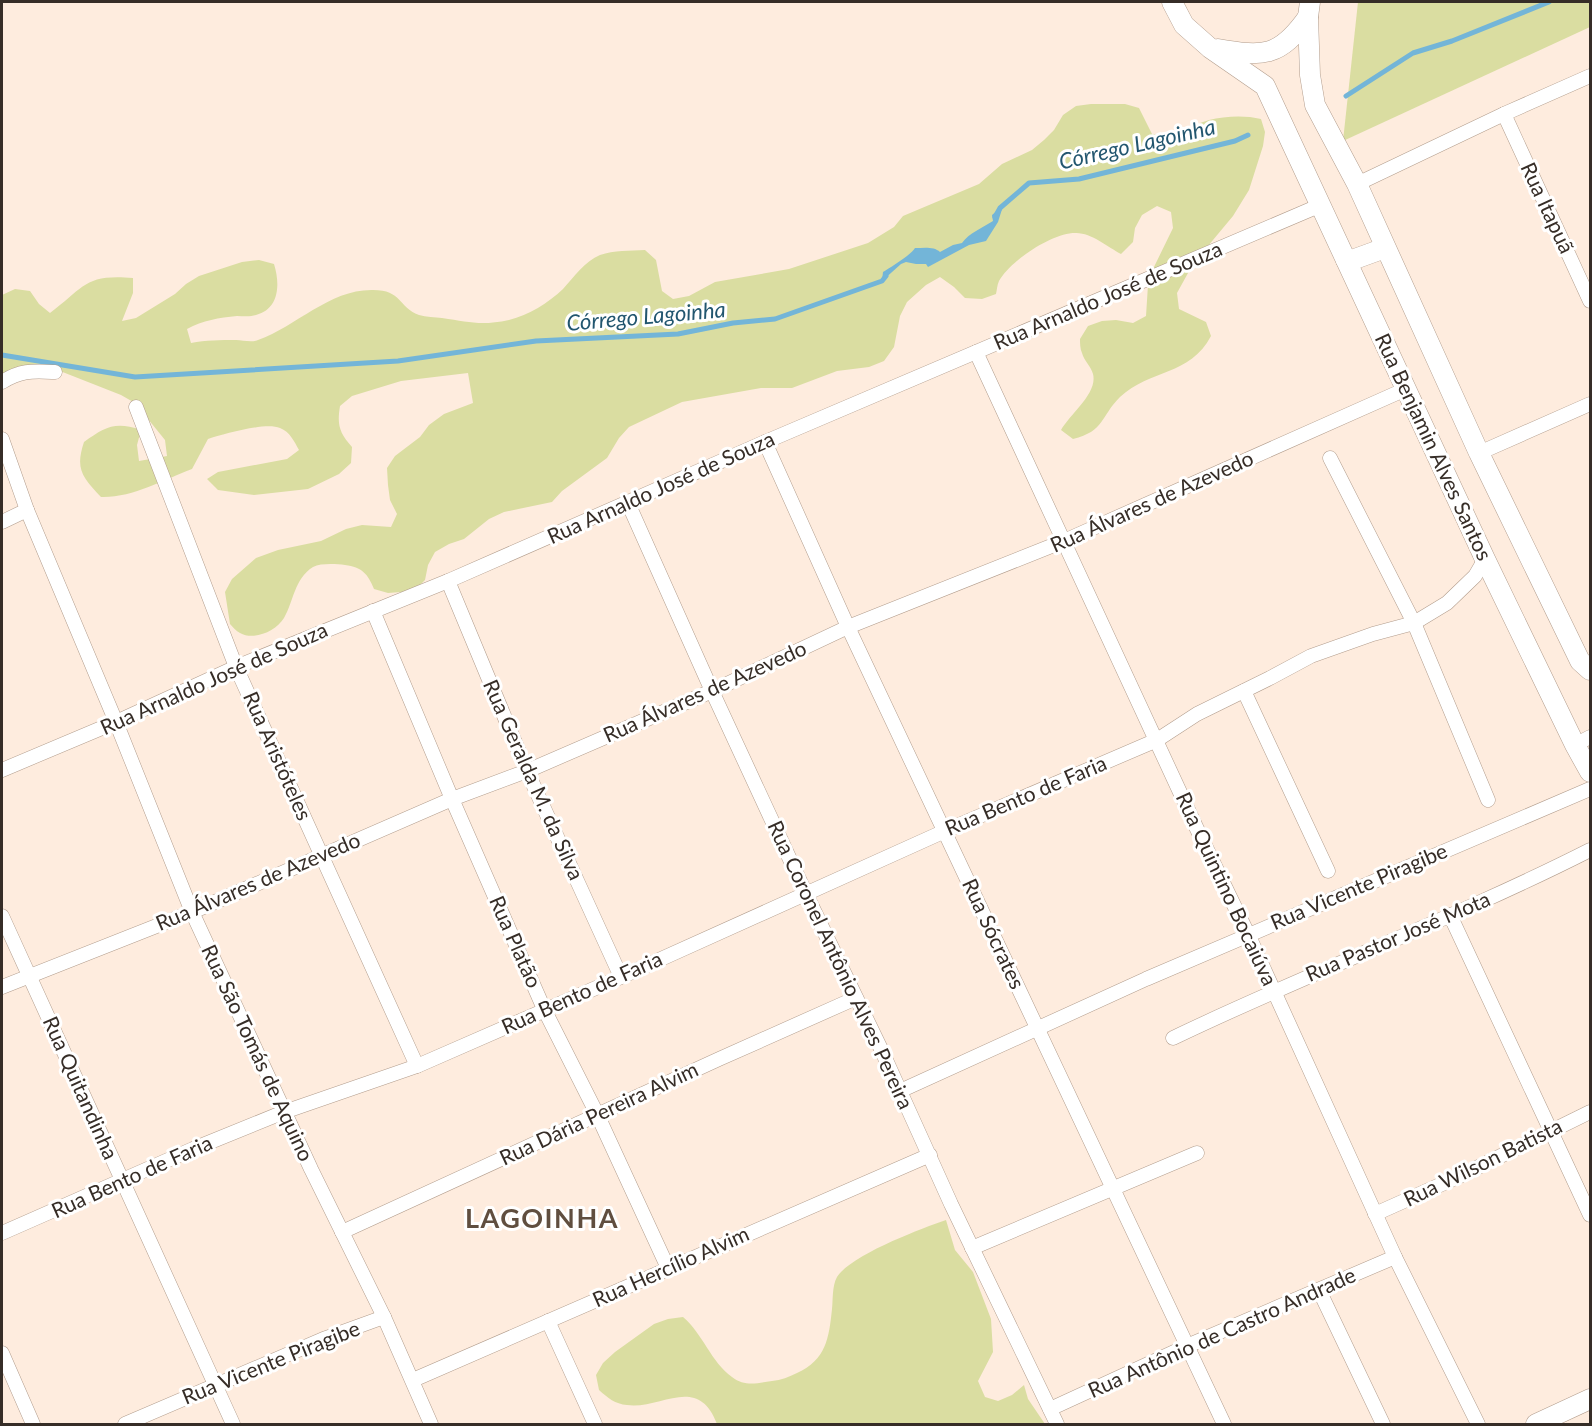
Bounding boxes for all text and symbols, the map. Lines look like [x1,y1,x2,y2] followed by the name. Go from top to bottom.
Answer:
[1056,112,1218,175] water label: Córrego Lagoinha
[1516,158,1580,257] street label: Rua Itapuã
[989,235,1226,354] street label: Rua Arnaldo José de Souza
[565,295,727,336] water label: Córrego Lagoinha
[1371,329,1498,564] street label: Rua Benjamin Alves Santos
[543,425,778,548] street label: Rua Arnaldo José de Souza
[1046,444,1257,557] street label: Rua Álvares de Azevedo
[96,616,331,739] street label: Rua Arnaldo José de Souza
[599,634,810,747] street label: Rua Álvares de Azevedo
[479,675,590,883] street label: Rua Geralda M. da Silva
[239,687,318,824] street label: Rua Aristóteles
[941,749,1110,840] street label: Rua Bento de Faria
[1172,788,1283,989] street label: Rua Quintino Bocaiúva
[763,816,919,1113] street label: Rua Coronel Antônio Alves Pereira
[151,826,363,935] street label: Rua Álvares de Azevedo
[1266,837,1451,934] street label: Rua Vicente Piragibe
[958,874,1031,993] street label: Rua Sócrates
[1301,885,1494,986] street label: Rua Pastor José Mota
[485,892,548,991] street label: Rua Platão
[197,940,320,1165] street label: Rua São Tomás de Aquino
[497,945,666,1038] street label: Rua Bento de Faria
[39,1012,124,1163] street label: Rua Quitandinha
[495,1056,702,1170] street label: Rua Dária Pereira Alvim
[1399,1112,1566,1211] street label: Rua Wilson Batista
[47,1129,216,1222] street label: Rua Bento de Faria
[465,1201,619,1234] district label: LAGOINHA
[588,1220,752,1311] street label: Rua Hercílio Alvim
[1084,1261,1359,1402] street label: Rua Antônio de Castro Andrade
[178,1315,363,1409] street label: Rua Vicente Piragibe

